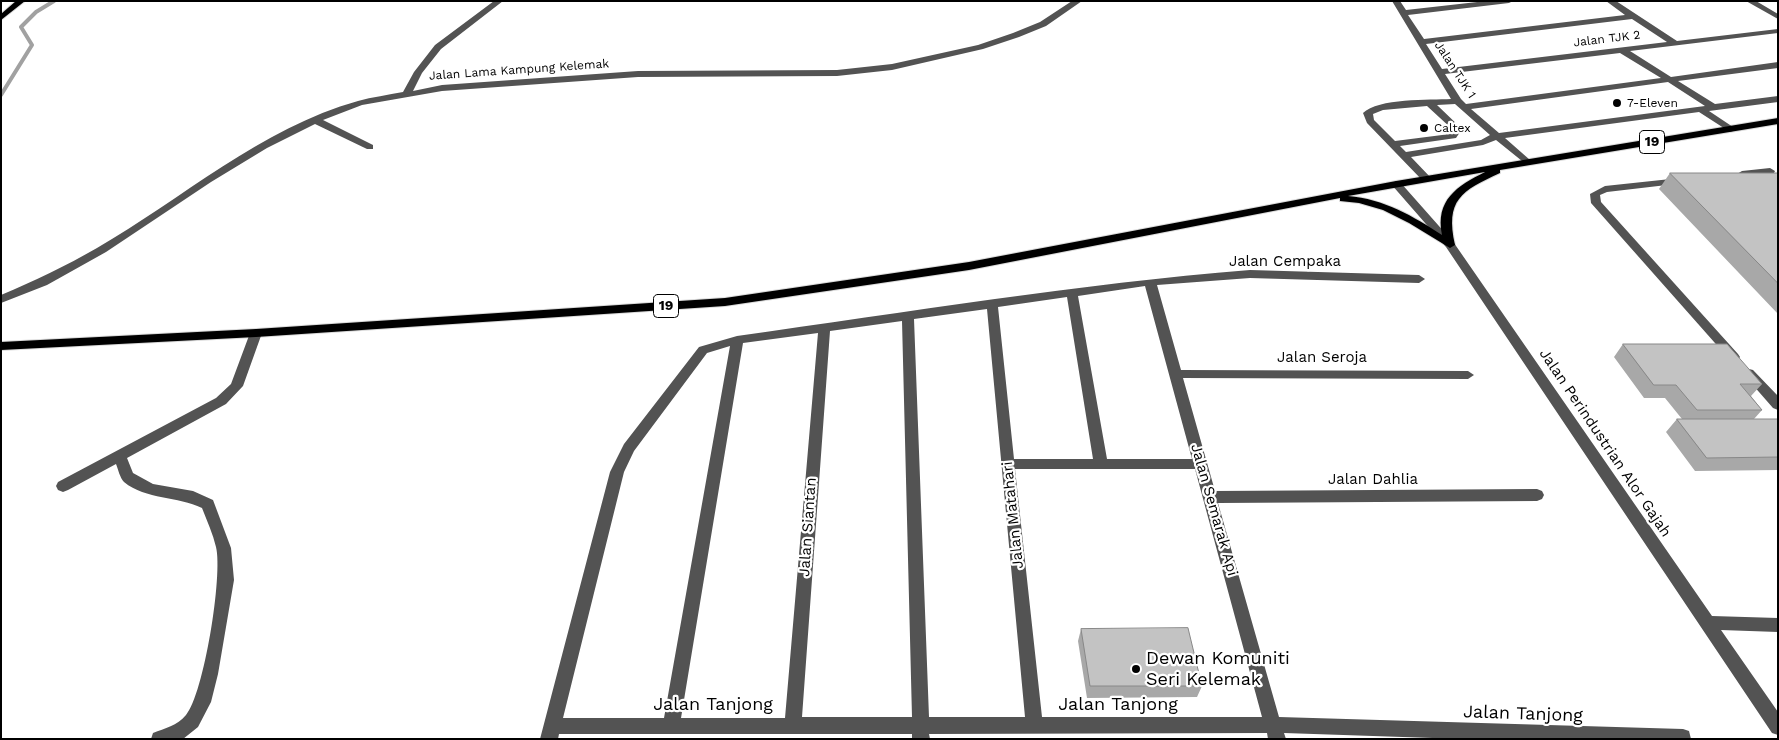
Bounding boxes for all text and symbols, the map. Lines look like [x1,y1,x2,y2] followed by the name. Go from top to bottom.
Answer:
[1573,28,1641,50] street label: Jalan TJK 2
[1431,39,1479,101] street label: Jalan TJK 1
[429,57,609,83] street label: Jalan Lama Kampung Kelemak
[1627,96,1678,110] place label: 7-Eleven
[1611,97,1623,109] marker: 7-Eleven
[1434,121,1471,135] place label: Caltex
[1418,122,1430,134] marker: Caltex
[1640,130,1664,154] road number: 19
[1229,253,1341,271] street label: Jalan Cempaka
[654,294,678,318] road number: 19
[1535,346,1675,540] street label: Jalan Perindustrian Alor Gajah
[1277,349,1367,367] street label: Jalan Seroja
[1187,442,1241,578] street label: Jalan Semarak Api
[998,460,1028,570] street label: Jalan Matahari
[1328,471,1418,489] street label: Jalan Dahlia
[796,477,820,577] street label: Jalan Siantan
[1146,648,1290,691] place label: Dewan Komuniti Seri Kelemak
[1130,663,1142,675] marker: Dewan Komuniti Seri Kelemak
[653,694,773,716] street label: Jalan Tanjong
[1058,694,1178,716] street label: Jalan Tanjong
[1463,701,1583,727] street label: Jalan Tanjong

